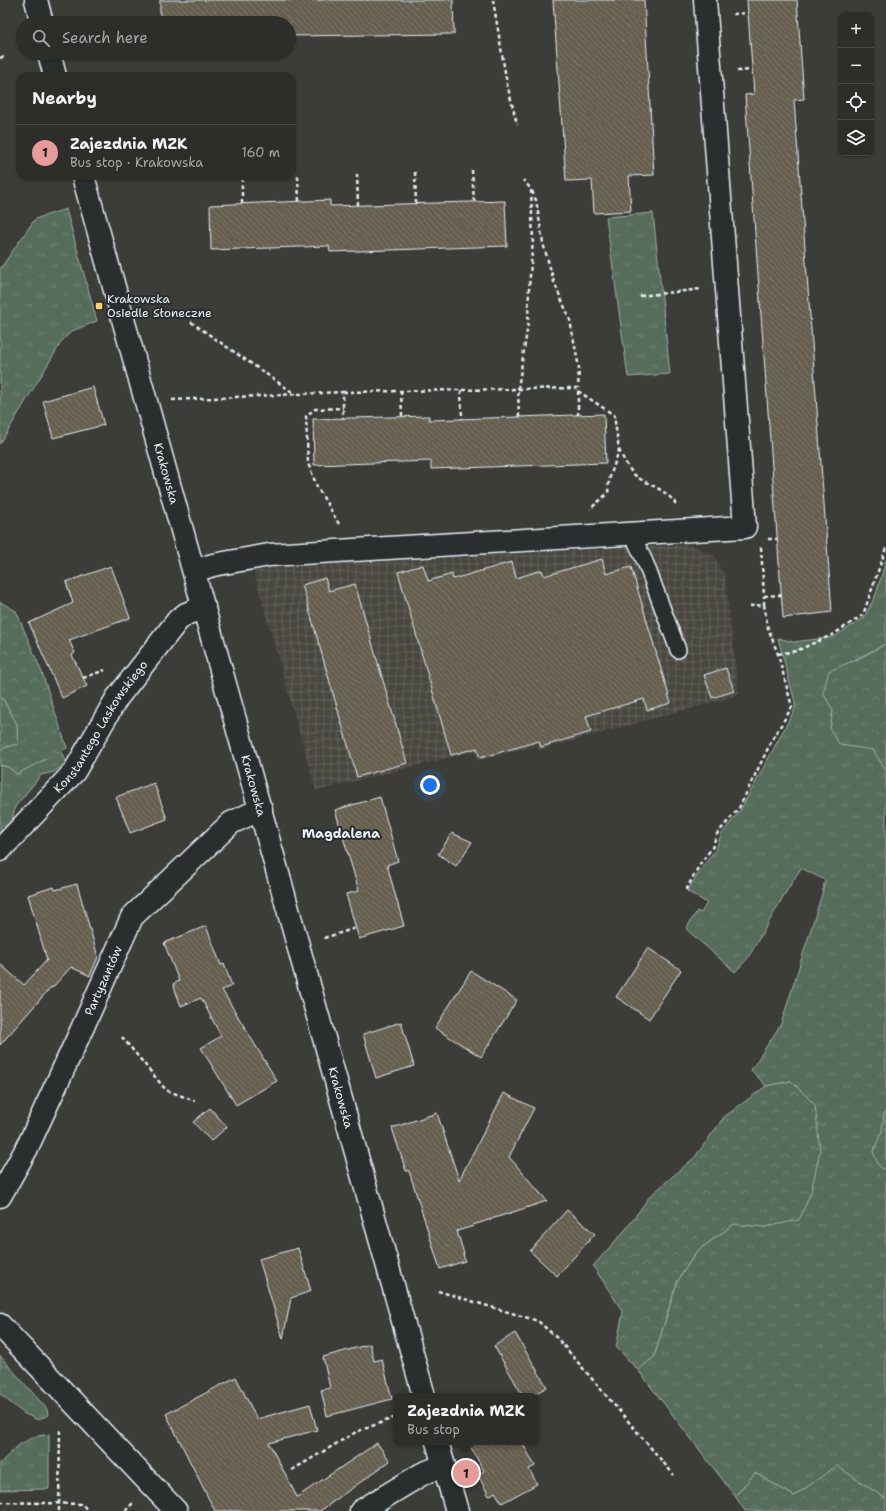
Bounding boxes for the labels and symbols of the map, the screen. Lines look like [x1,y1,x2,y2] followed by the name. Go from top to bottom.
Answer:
[107,291,212,321] place label: Krakowska Osiedle Słoneczne
[94,301,104,311] marker: Krakowska Osiedle Słoneczne
[150,441,183,507] street label: Krakowska
[50,657,151,797] street label: Konstantego Laskowskiego
[237,753,270,819] street label: Krakowska
[420,775,440,795] your location
[302,825,380,842] district label: Magdalena
[81,943,126,1018] street label: Partyzantów
[324,1065,357,1131] street label: Krakowska
[453,1458,479,1488] pin: 1

